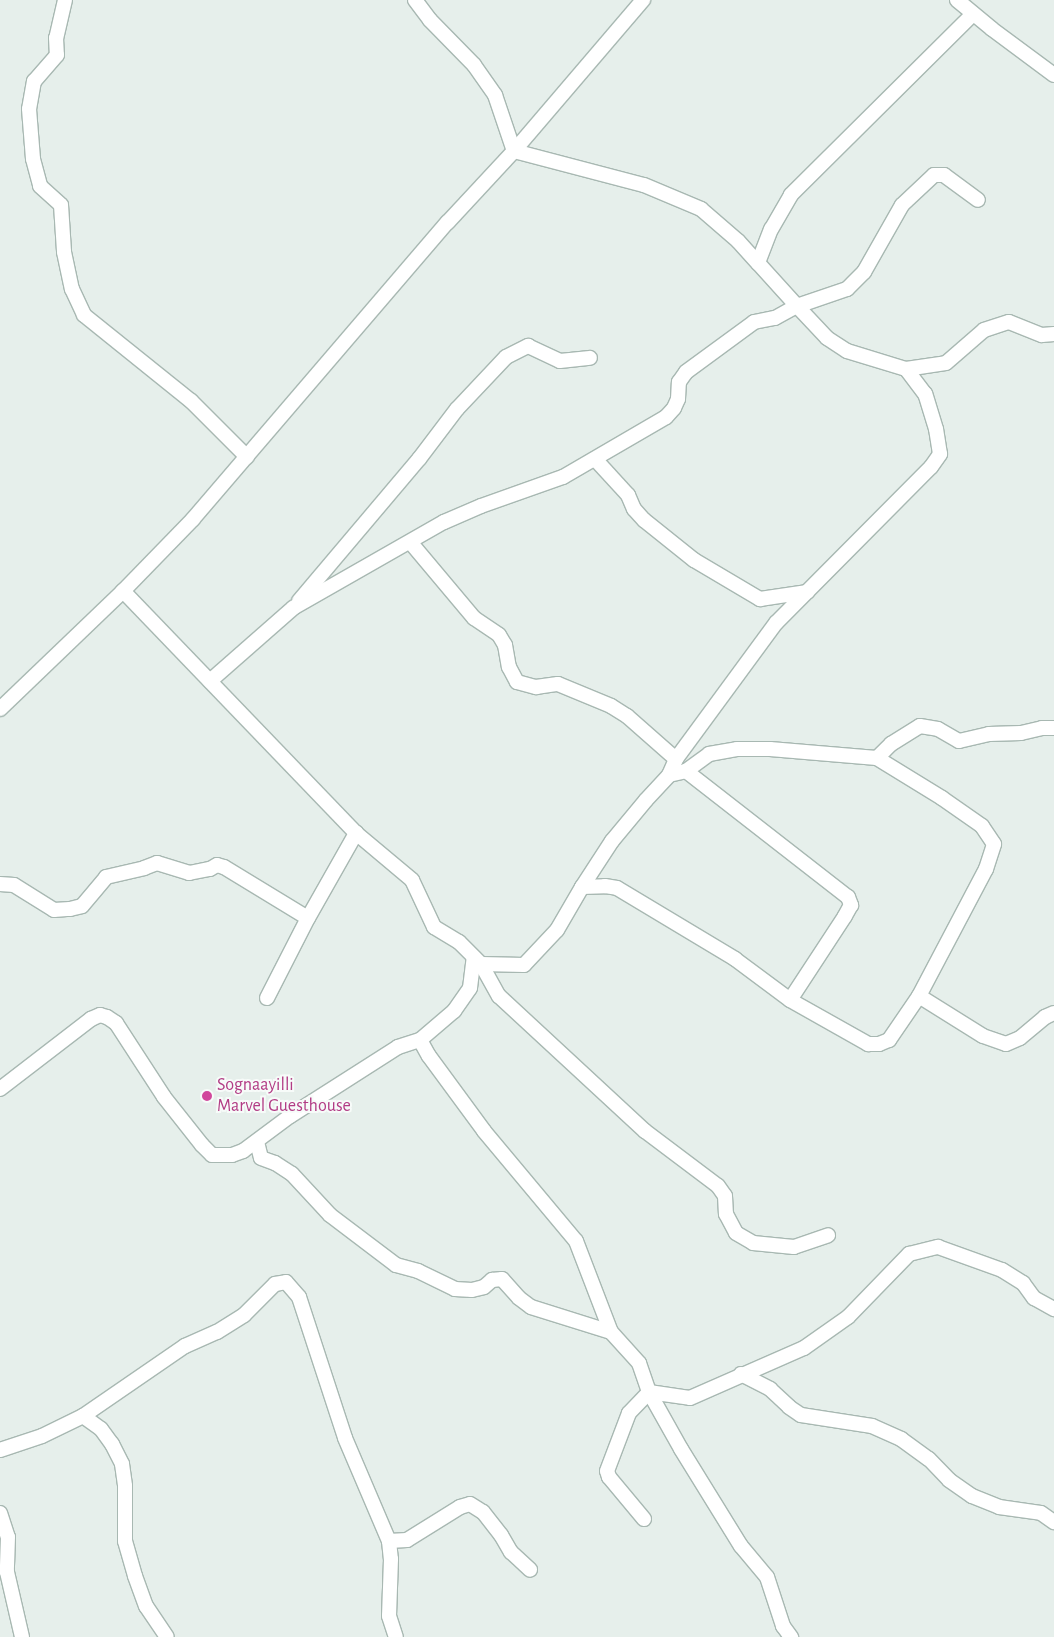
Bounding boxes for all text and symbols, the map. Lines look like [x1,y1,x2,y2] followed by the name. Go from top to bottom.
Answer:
[217,1075,351,1118] place label: Sognaayilli Marvel Guesthouse
[201,1090,213,1102] marker: Sognaayilli Marvel Guesthouse

